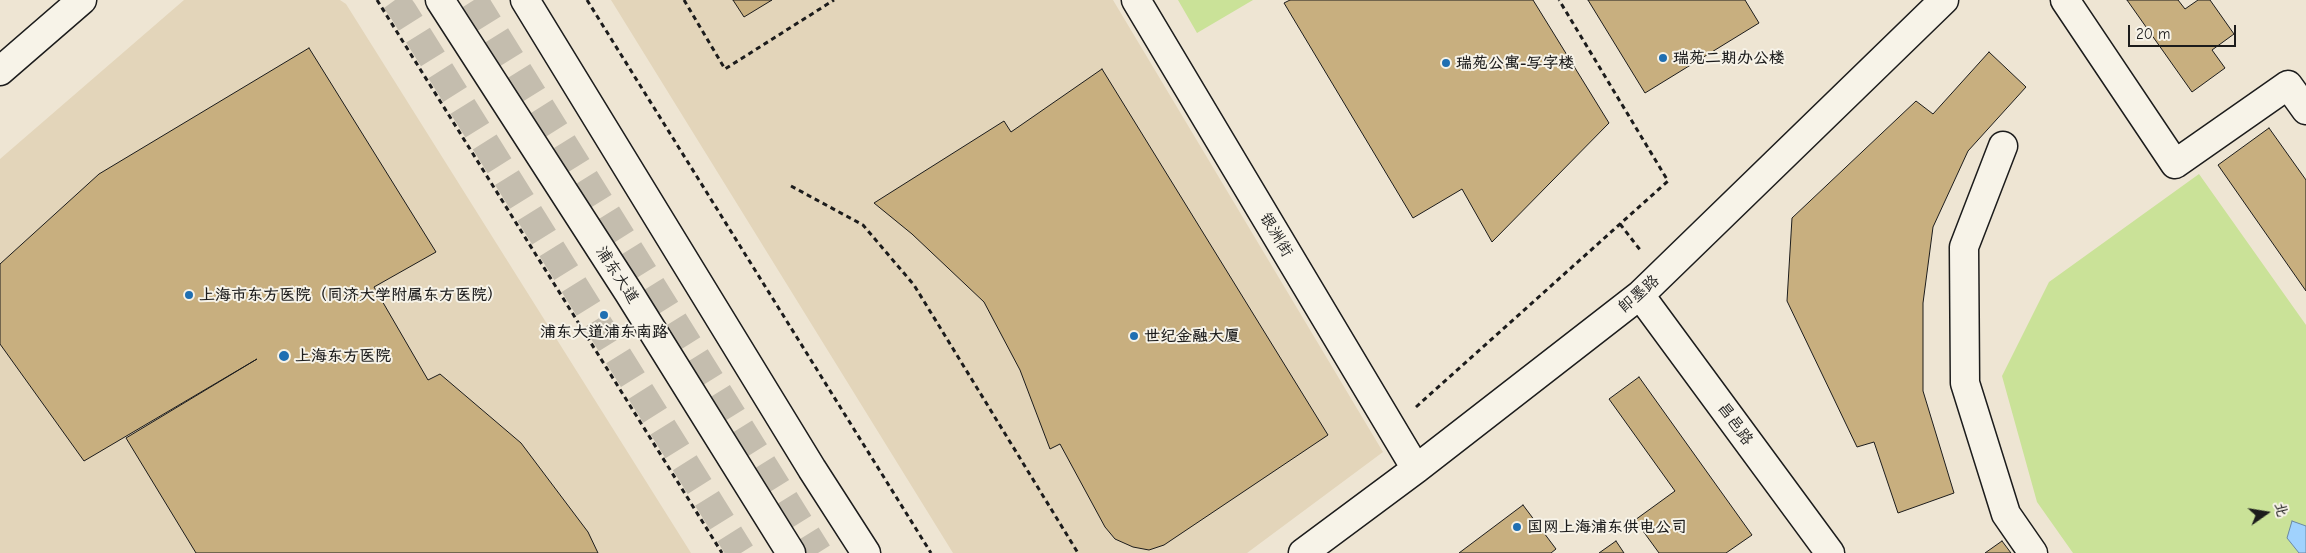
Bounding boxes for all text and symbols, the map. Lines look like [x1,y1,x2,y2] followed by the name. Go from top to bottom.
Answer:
[2131,15,2238,47] scale bar
[2136,25,2170,43] text: 20 m
[1673,48,1785,68] place label: 瑞苑二期办公楼
[1657,52,1669,64] marker: 瑞苑二期办公楼
[1456,53,1575,73] place label: 瑞苑公寓-写字楼
[1440,57,1452,69] marker: 瑞苑公寓-写字楼
[1255,209,1297,261] street label: 银洲街
[592,243,642,307] street label: 浦东大道
[1615,271,1663,317] street label: 即墨路
[199,285,503,305] place label: 上海市东方医院（同济大学附属东方医院）
[183,289,195,301] marker: 上海市东方医院（同济大学附属东方医院）
[598,309,610,321] marker: 浦东大道浦东南路
[540,322,668,342] place label: 浦东大道浦东南路
[1144,326,1240,346] place label: 世纪金融大厦
[1128,330,1140,342] marker: 世纪金融大厦
[295,346,391,366] place label: 上海东方医院
[277,349,291,363] marker: 上海东方医院
[1713,399,1757,449] street label: 昌邑路
[2241,488,2291,538] north arrow
[2271,501,2291,518] text: 北
[1527,517,1687,537] place label: 国网上海浦东供电公司
[1511,521,1523,533] marker: 国网上海浦东供电公司

